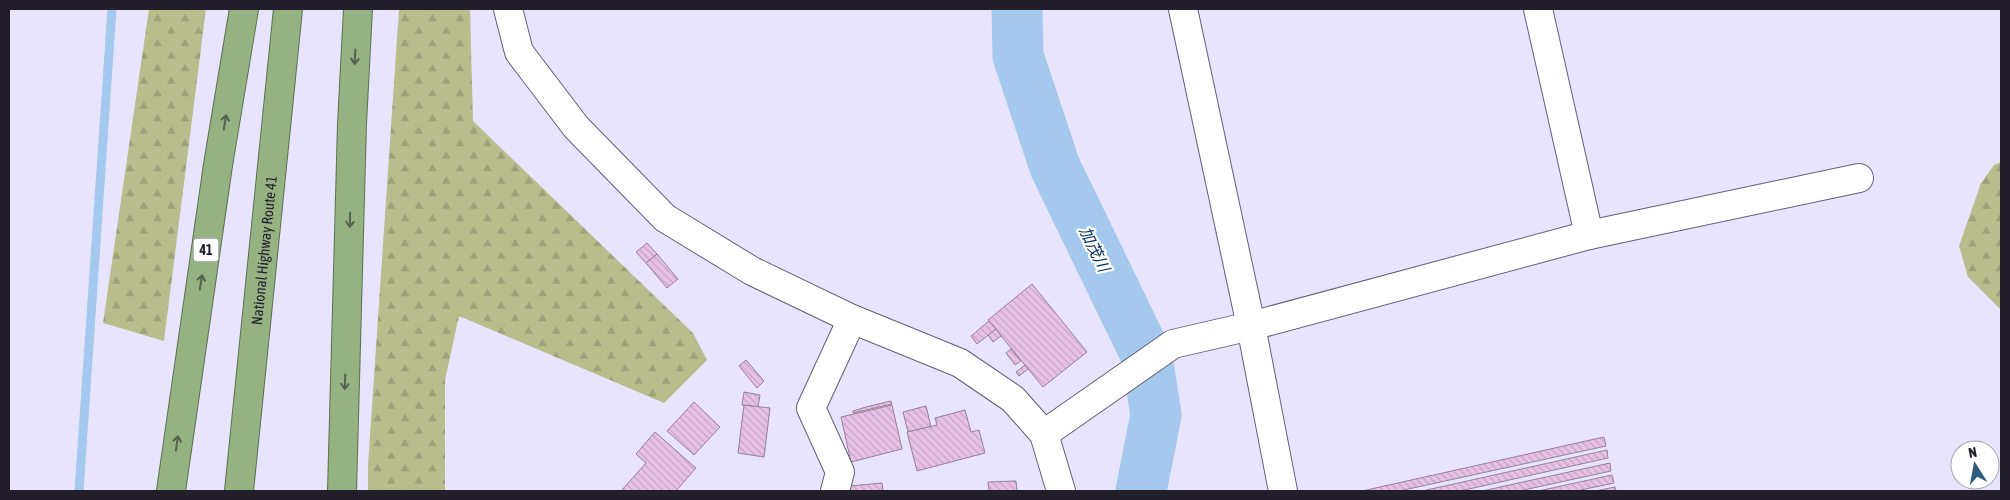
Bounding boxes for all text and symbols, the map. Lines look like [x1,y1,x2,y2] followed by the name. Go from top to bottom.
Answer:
[351,49,360,65] one-way arrow
[221,114,231,130] one-way arrow
[247,175,280,326] street label: National Highway Route 41
[345,212,354,228] one-way arrow
[1076,223,1114,276] water label: 加茂川
[194,238,218,262] road number: 41
[196,274,206,290] one-way arrow
[341,374,350,390] one-way arrow
[173,435,183,451] one-way arrow
[1950,440,2000,490] north arrow
[1967,444,1978,461] text: N

